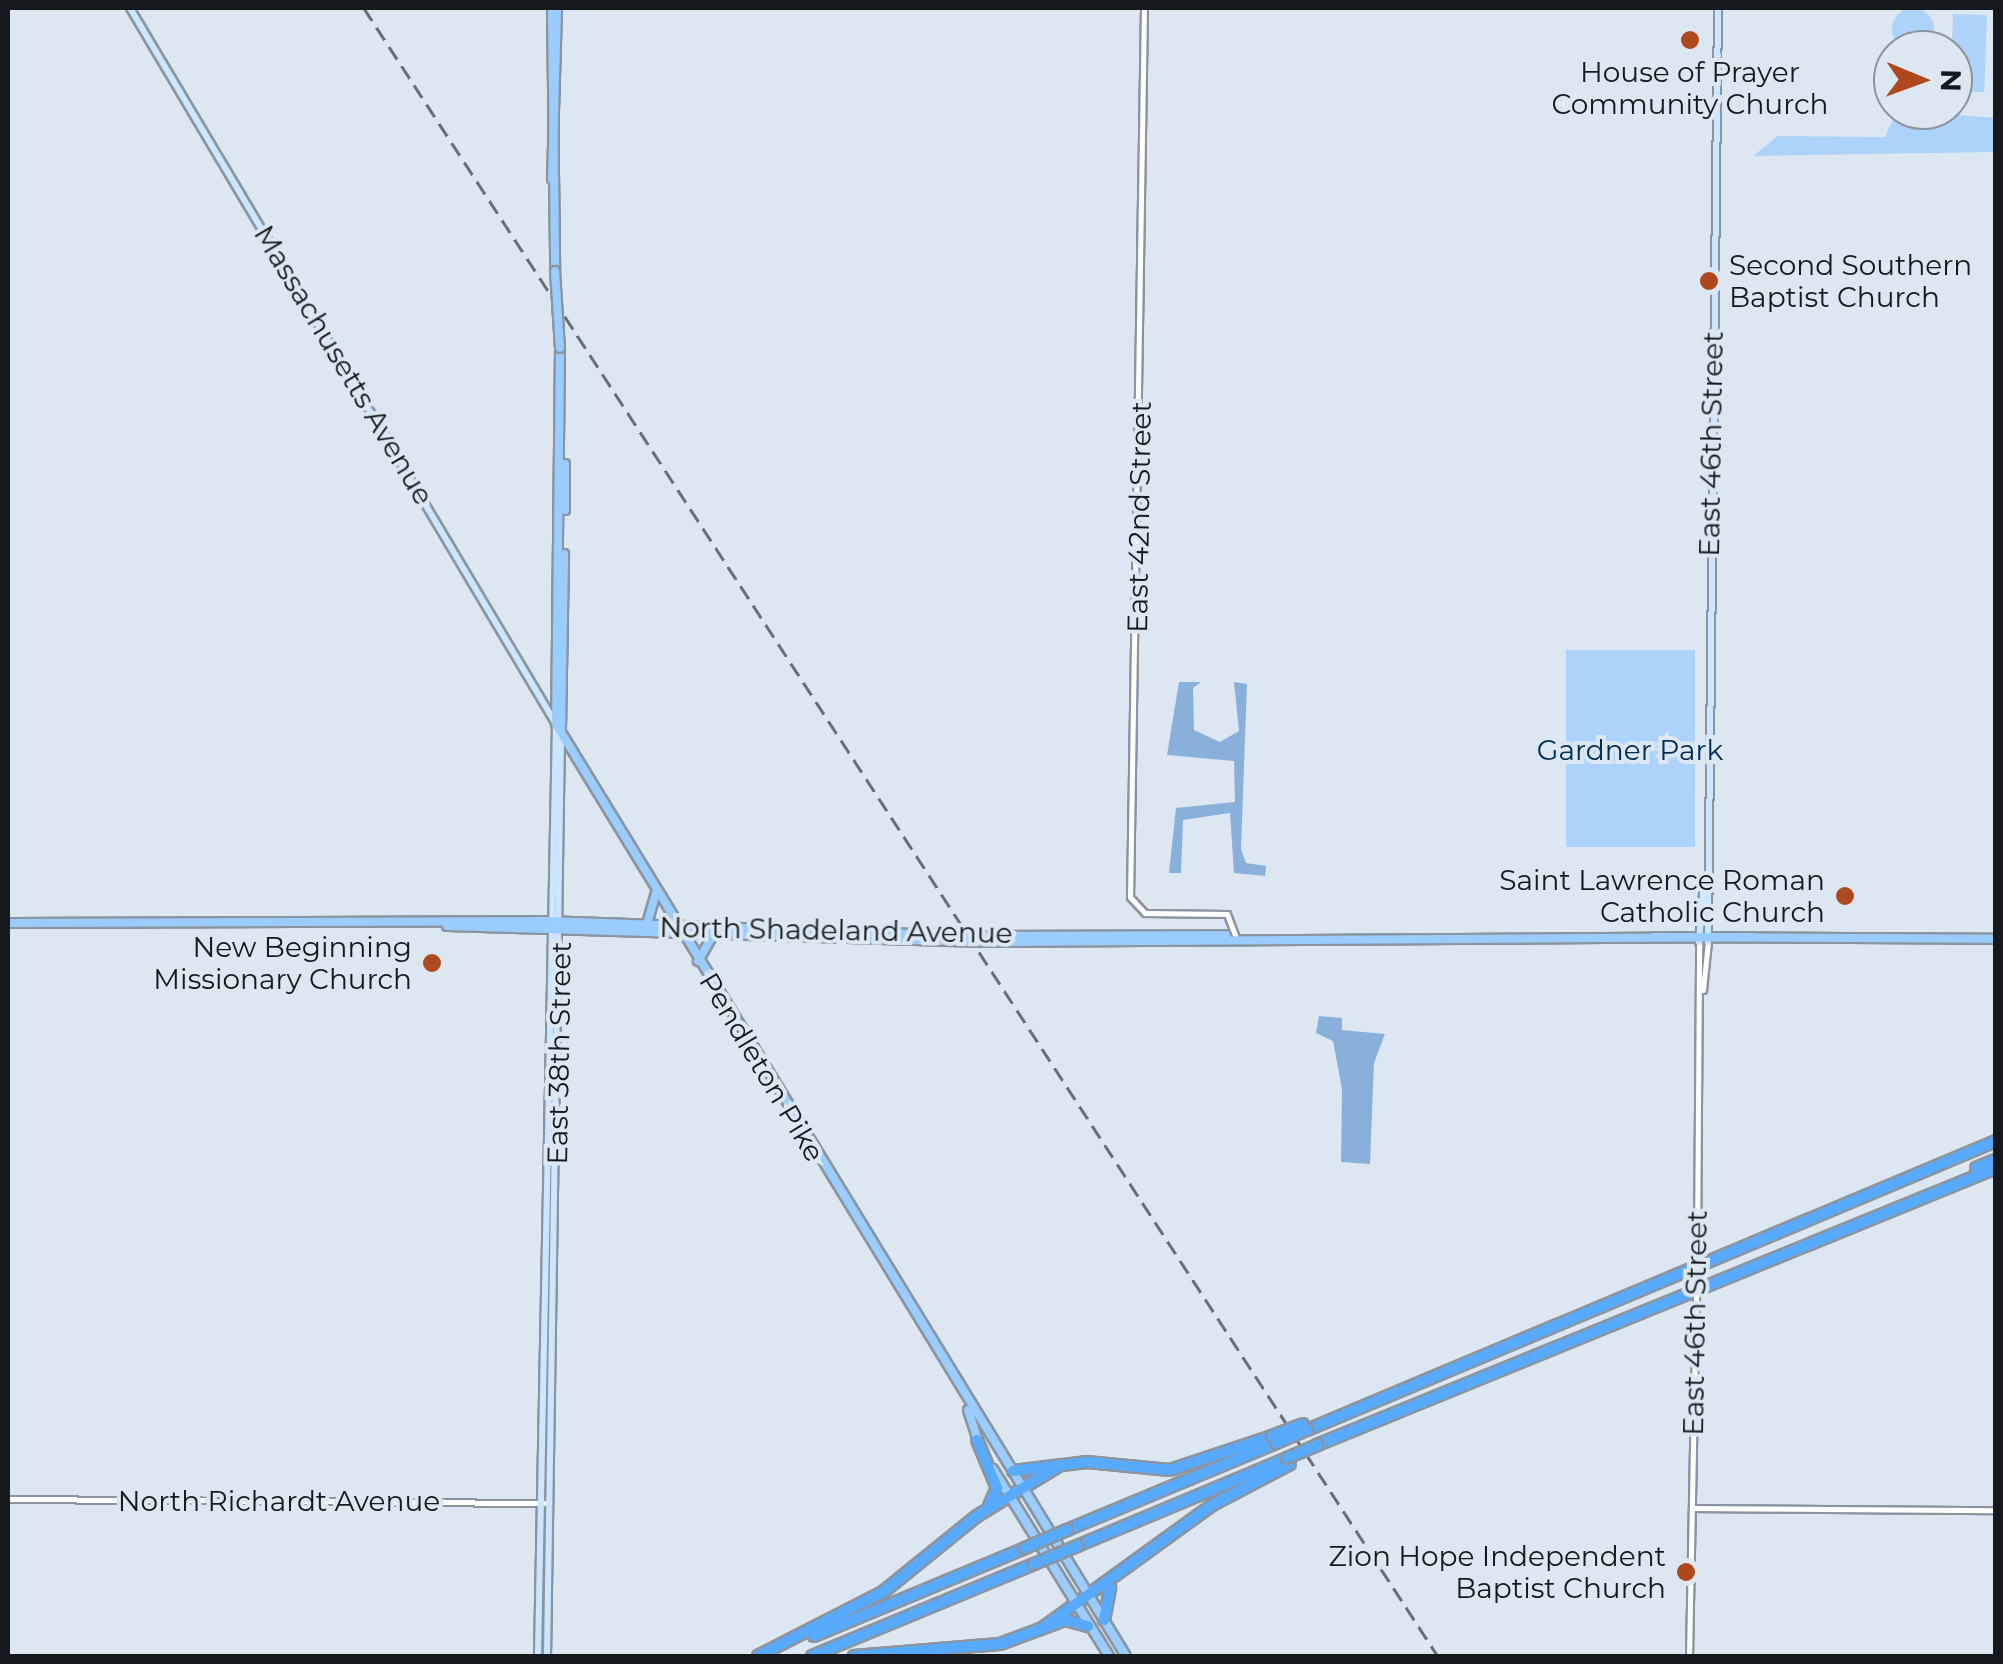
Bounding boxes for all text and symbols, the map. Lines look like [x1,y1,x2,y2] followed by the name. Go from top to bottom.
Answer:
[1679,29,1701,51] marker: House of Prayer Community Church
[1873,30,1973,130] north arrow
[1551,55,1829,121] place label: House of Prayer Community Church
[1934,69,1968,92] text: N
[247,219,441,511] street label: Massachusetts Avenue
[1729,248,1972,314] place label: Second Southern Baptist Church
[1698,270,1720,292] marker: Second Southern Baptist Church
[1692,331,1730,557] street label: East 46th Street
[1120,401,1158,633] street label: East 42nd Street
[1537,733,1723,767] park label: Gardner Park
[1499,863,1825,929] place label: Saint Lawrence Roman Catholic Church
[1834,885,1856,907] marker: Saint Lawrence Roman Catholic Church
[659,910,1013,950] street label: North Shadeland Avenue
[153,930,412,996] place label: New Beginning Missionary Church
[540,941,578,1165] street label: East 38th Street
[421,952,443,974] marker: New Beginning Missionary Church
[692,966,832,1168] street label: Pendleton Pike
[1676,1210,1714,1436] street label: East 46th Street
[118,1484,440,1518] street label: North Richardt Avenue
[1329,1539,1666,1605] place label: Zion Hope Independent Baptist Church
[1675,1561,1697,1583] marker: Zion Hope Independent Baptist Church

